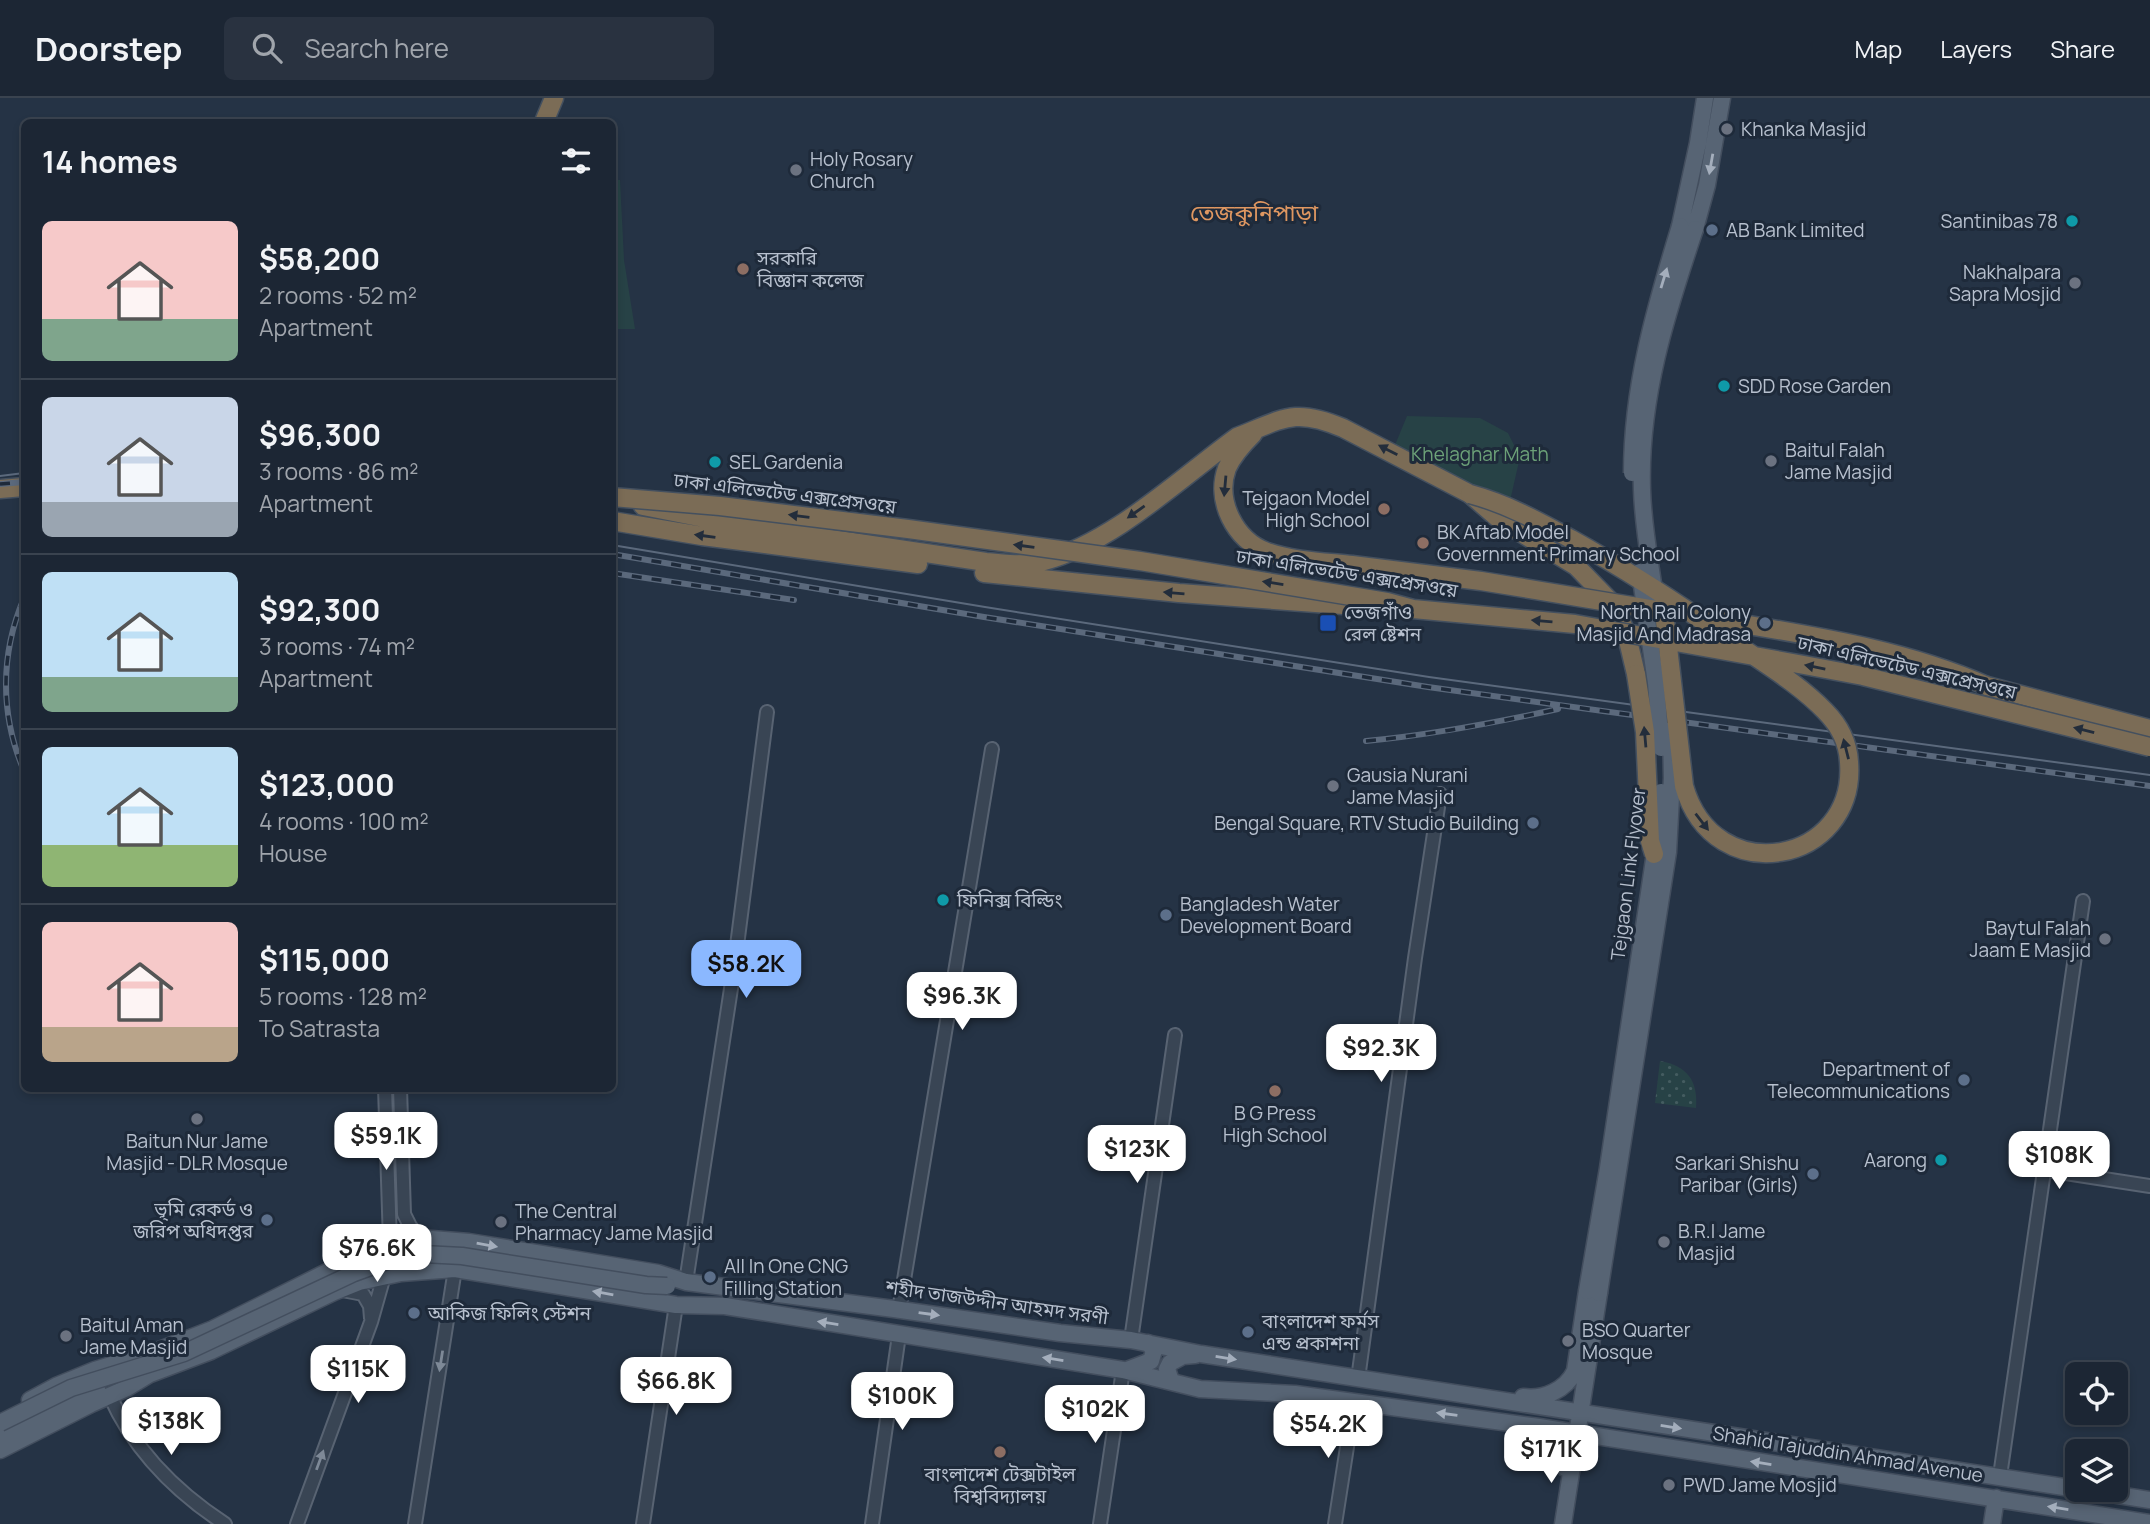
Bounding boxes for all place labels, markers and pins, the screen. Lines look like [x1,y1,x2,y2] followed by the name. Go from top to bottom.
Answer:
[1741,116,1866,142] place label: Khanka Masjid
[1719,121,1735,137] marker: Khanka Masjid
[810,146,913,194] place label: Holy Rosary Church
[788,162,804,178] marker: Holy Rosary Church
[1941,208,2058,234] place label: Santinibas 78
[2064,213,2080,229] marker: Santinibas 78
[1726,217,1864,243] place label: AB Bank Limited
[1704,222,1720,238] marker: AB Bank Limited
[756,245,865,293] place label: সরকারি বিজ্ঞান কলেজ
[1949,259,2061,307] place label: Nakhalpara Sapra Mosjid
[735,261,751,277] marker: সরকারি বিজ্ঞান কলেজ
[2067,275,2083,291] marker: Nakhalpara Sapra Mosjid
[1738,373,1891,399] place label: SDD Rose Garden
[1716,378,1732,394] marker: SDD Rose Garden
[1785,437,1892,485] place label: Baitul Falah Jame Masjid
[729,449,843,475] place label: SEL Gardenia
[1763,453,1779,469] marker: Baitul Falah Jame Masjid
[707,454,723,470] marker: SEL Gardenia
[1242,485,1370,533] place label: Tejgaon Model High School
[1376,501,1392,517] marker: Tejgaon Model High School
[1437,519,1680,567] place label: BK Aftab Model Government Primary School
[1415,535,1431,551] marker: BK Aftab Model Government Primary School
[1344,599,1422,647] place label: তেজগাঁও রেল ষ্টেশন
[1577,599,1751,647] place label: North Rail Colony Masjid And Madrasa
[1318,613,1338,633] marker: তেজগাঁও রেল ষ্টেশন
[1757,615,1773,631] marker: North Rail Colony Masjid And Madrasa
[1347,762,1468,810] place label: Gausia Nurani Jame Masjid
[1325,778,1341,794] marker: Gausia Nurani Jame Masjid
[1214,810,1519,836] place label: Bengal Square, RTV Studio Building
[1525,815,1541,831] marker: Bengal Square, RTV Studio Building
[956,887,1063,913] place label: ফিনিক্স বিল্ডিং
[1180,891,1352,939] place label: Bangladesh Water Development Board
[935,892,951,908] marker: ফিনিক্স বিল্ডিং
[1158,907,1174,923] marker: Bangladesh Water Development Board
[1970,915,2091,963] place label: Baytul Falah Jaam E Masjid
[2097,931,2113,947] marker: Baytul Falah Jaam E Masjid
[689,940,803,1000] pin: $58.2K
[905,972,1019,1032] pin: $96.3K
[1324,1024,1438,1084] pin: $92.3K
[1767,1056,1950,1104] place label: Department of Telecommunications
[1956,1072,1972,1088] marker: Department of Telecommunications
[1267,1083,1283,1099] marker: B G Press High School
[1223,1100,1327,1148] place label: B G Press High School
[189,1111,205,1127] marker: Baitun Nur Jame Masjid - DLR Mosque
[329,1112,443,1172] pin: $59.1K
[1088,1126,1186,1185] pin: $123K
[106,1128,288,1176] place label: Baitun Nur Jame Masjid - DLR Mosque
[2010,1132,2108,1191] pin: $108K
[1864,1147,1927,1173] place label: Aarong
[1675,1150,1799,1198] place label: Sarkari Shishu Paribar (Girls)
[1933,1152,1949,1168] marker: Aarong
[1805,1166,1821,1182] marker: Sarkari Shishu Paribar (Girls)
[132,1196,254,1244] place label: ভূমি রেকর্ড ও জরিপ অধিদপ্তর
[515,1198,713,1246] place label: The Central Pharmacy Jame Masjid
[259,1212,275,1228] marker: ভূমি রেকর্ড ও জরিপ অধিদপ্তর
[493,1214,509,1230] marker: The Central Pharmacy Jame Masjid
[1678,1218,1765,1266] place label: B.R.I Jame Masjid
[320,1224,434,1284] pin: $76.6K
[1656,1234,1672,1250] marker: B.R.I Jame Masjid
[724,1253,848,1301] place label: All In One CNG Filling Station
[702,1269,718,1285] marker: All In One CNG Filling Station
[427,1300,591,1326] place label: আকিজ ফিলিং স্টেশন
[406,1305,422,1321] marker: আকিজ ফিলিং স্টেশন
[1261,1308,1380,1356] place label: বাংলাদেশ ফর্মস এন্ড প্রকাশনা
[80,1312,187,1360] place label: Baitul Aman Jame Masjid
[1582,1317,1691,1365] place label: BSO Quarter Mosque
[1240,1324,1256,1340] marker: বাংলাদেশ ফর্মস এন্ড প্রকাশনা
[58,1328,74,1344] marker: Baitul Aman Jame Masjid
[1560,1333,1576,1349] marker: BSO Quarter Mosque
[309,1346,407,1405] pin: $115K
[619,1358,733,1417] pin: $66.8K
[853,1372,951,1432] pin: $100K
[1046,1386,1144,1445] pin: $102K
[122,1398,220,1457] pin: $138K
[1271,1400,1385,1460] pin: $54.2K
[1502,1426,1600,1485] pin: $171K
[992,1444,1008,1460] marker: বাংলাদেশ টেক্সটাইল বিশ্ববিদ্যালয়
[923,1461,1077,1509] place label: বাংলাদেশ টেক্সটাইল বিশ্ববিদ্যালয়
[1683,1472,1837,1498] place label: PWD Jame Mosjid
[1661,1477,1677,1493] marker: PWD Jame Mosjid

